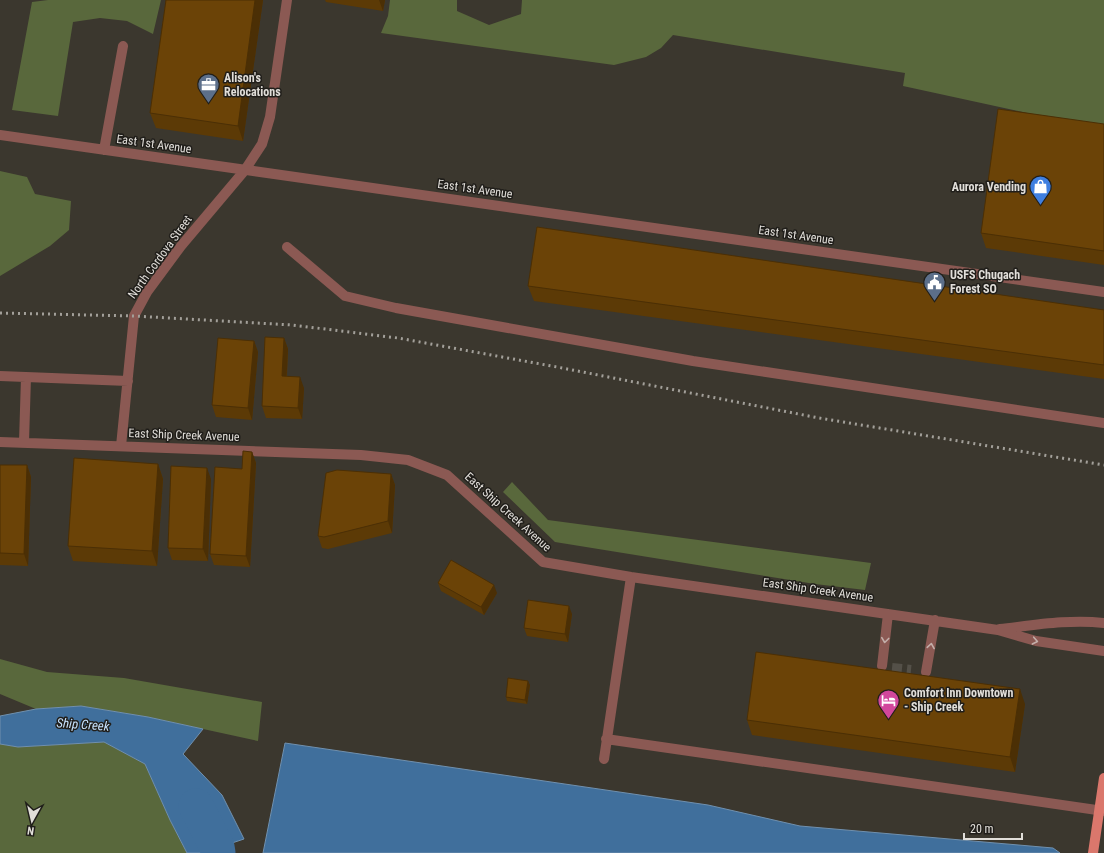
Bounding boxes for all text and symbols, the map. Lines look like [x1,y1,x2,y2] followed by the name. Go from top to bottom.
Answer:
[224,71,281,99] place label: Alison's Relocations
[195,72,221,105] office icon: Alison's Relocations
[116,132,193,156] street label: East 1st Avenue
[1028,174,1054,207] shop icon: Aurora Vending
[437,177,514,201] street label: East 1st Avenue
[952,180,1026,194] place label: Aurora Vending
[125,212,195,301] street label: North Cordova Street
[758,223,835,247] street label: East 1st Avenue
[950,268,1020,296] place label: USFS Chugach Forest SO
[922,269,948,302] public building icon: USFS Chugach Forest SO
[128,426,240,444] street label: East Ship Creek Avenue
[462,470,554,555] street label: East Ship Creek Avenue
[762,575,874,605] street label: East Ship Creek Avenue
[1032,636,1038,645] one-way arrow
[880,637,889,643] one-way arrow
[926,643,935,650] one-way arrow
[904,686,1013,714] place label: Comfort Inn Downtown - Ship Creek
[876,687,902,720] hotel icon: Comfort Inn Downtown - Ship Creek
[56,715,110,734] water label: Ship Creek
[12,801,52,841] north arrow
[964,815,1022,841] scale bar
[970,822,994,836] text: 20 m
[26,823,35,837] text: N

